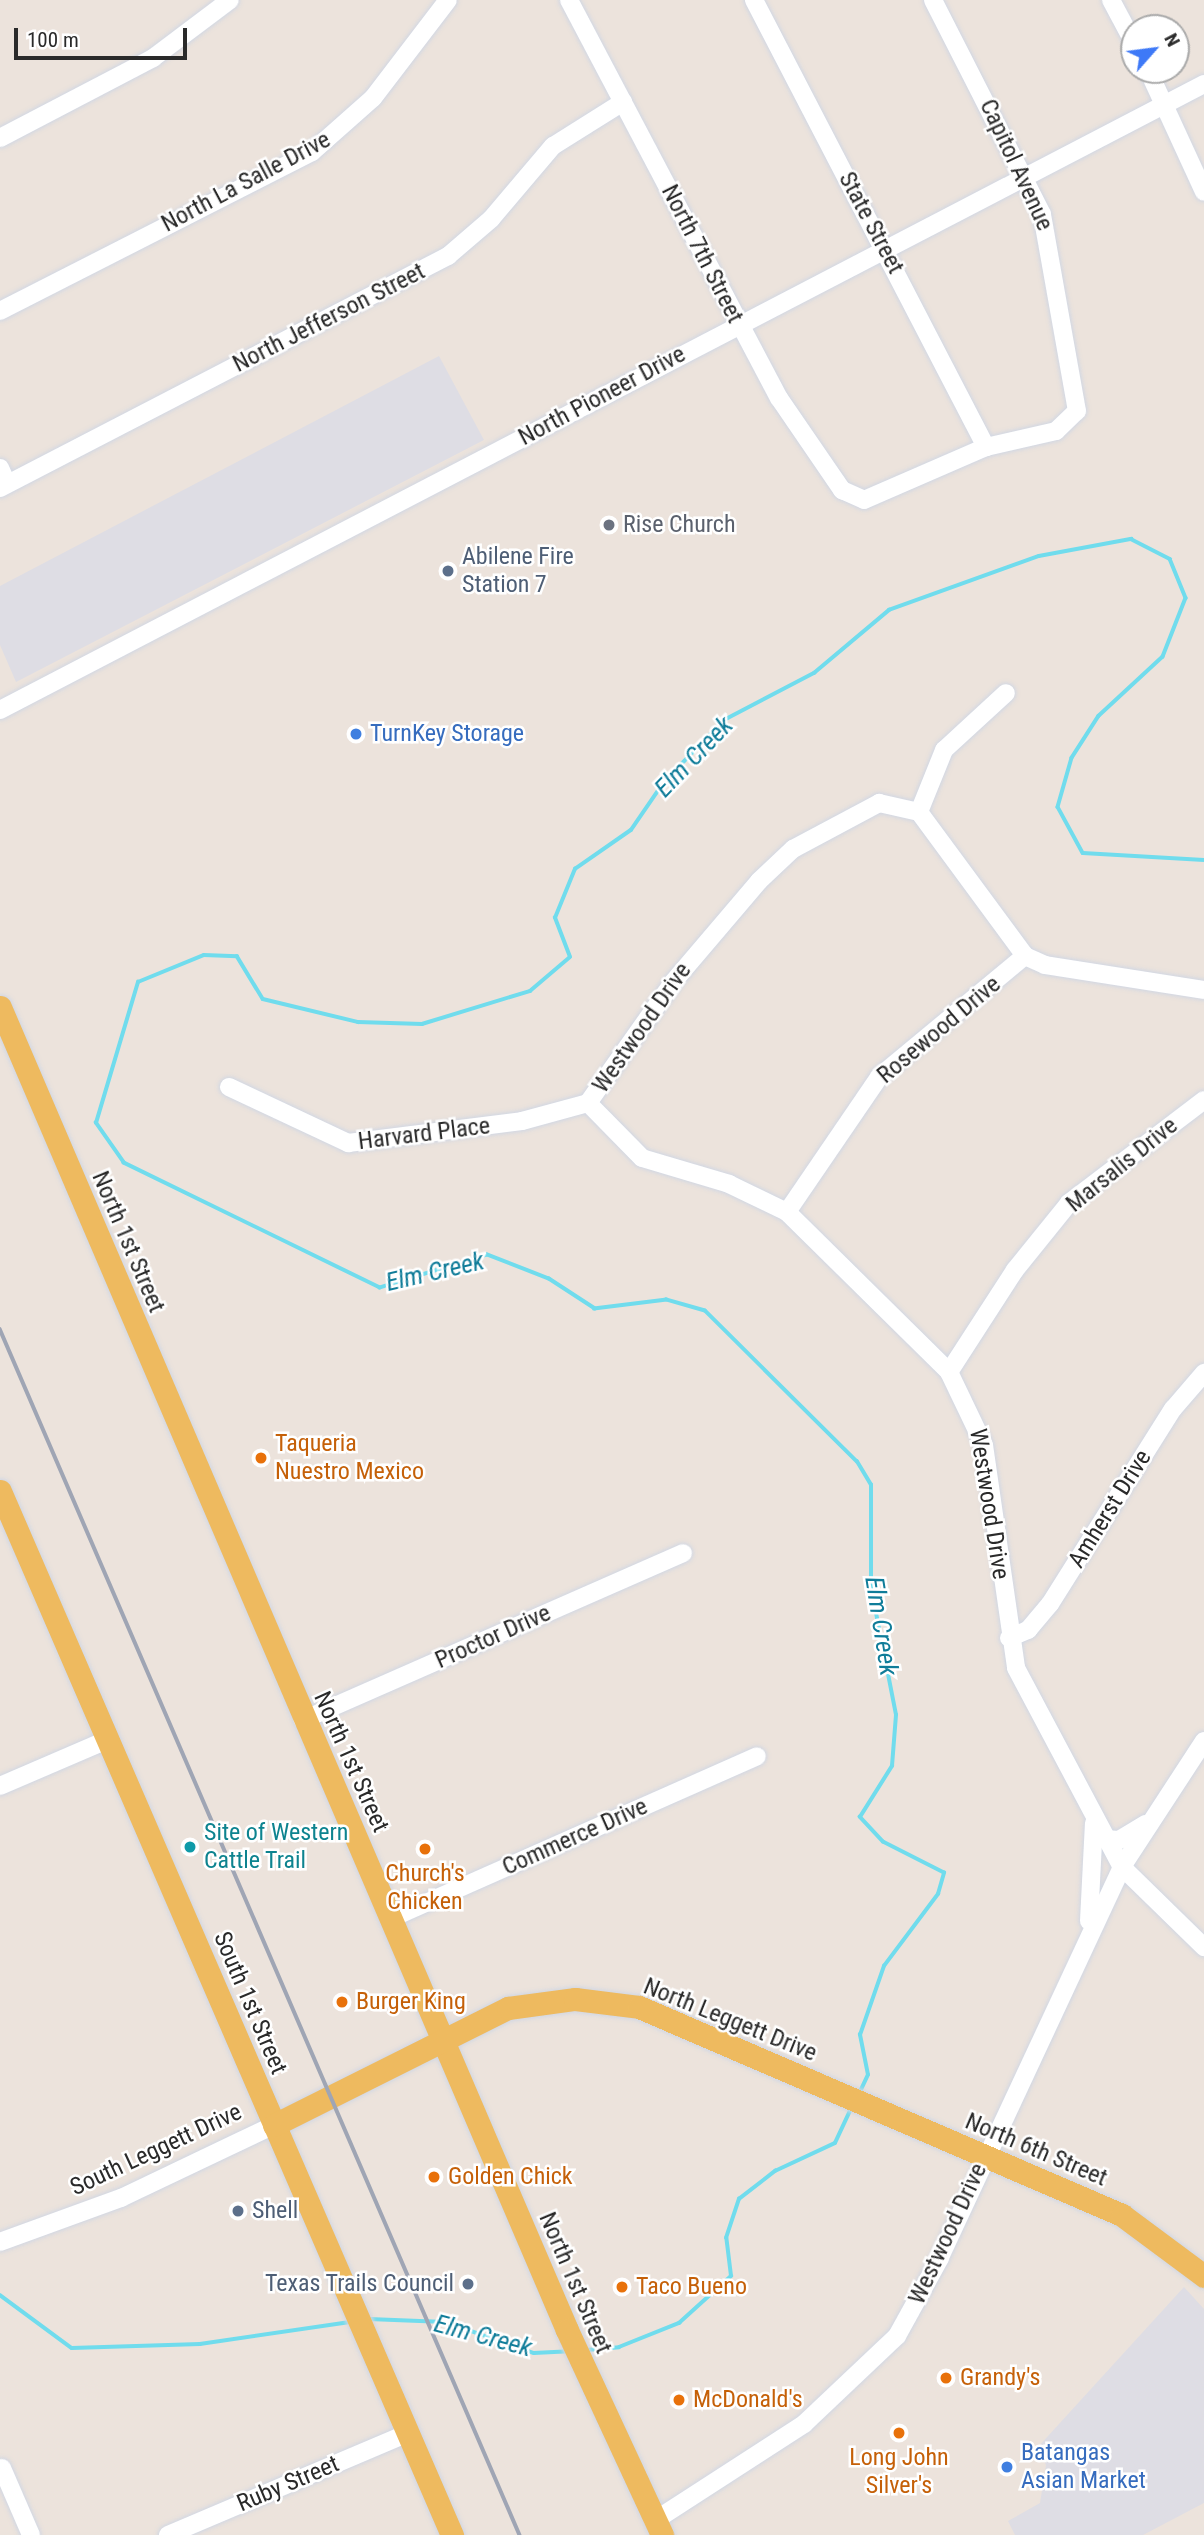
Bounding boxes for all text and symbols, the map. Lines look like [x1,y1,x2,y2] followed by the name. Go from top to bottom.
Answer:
[18,14,191,58] scale bar
[1120,14,1190,84] north arrow
[27,28,79,52] text: 100 m
[1159,29,1185,50] text: N
[973,95,1059,235] street label: Capitol Avenue
[157,125,335,239] street label: North La Salle Drive
[832,167,910,279] street label: State Street
[655,180,749,328] street label: North 7th Street
[228,257,430,379] street label: North Jefferson Street
[514,340,690,452] street label: North Pioneer Drive
[623,511,736,539] place label: Rise Church
[601,517,617,533] marker: Rise Church
[462,543,574,599] place label: Abilene Fire Station 7
[440,563,456,579] marker: Abilene Fire Station 7
[648,710,740,804] water label: Elm Creek
[370,720,524,748] place label: TurnKey Storage
[348,726,364,742] marker: TurnKey Storage
[587,957,697,1099] street label: Westwood Drive
[872,970,1006,1090] street label: Rosewood Drive
[1061,1111,1183,1219] street label: Marsalis Drive
[356,1112,492,1156] street label: Harvard Place
[85,1167,171,1317] street label: North 1st Street
[383,1246,487,1298] water label: Elm Creek
[963,1427,1015,1581] street label: Westwood Drive
[275,1430,424,1486] place label: Taqueria Nuestro Mexico
[1062,1445,1158,1573] street label: Amherst Drive
[253,1450,269,1466] marker: Taqueria Nuestro Mexico
[858,1574,904,1678] water label: Elm Creek
[431,1599,555,1675] street label: Proctor Drive
[307,1687,395,1837] street label: North 1st Street
[498,1792,652,1882] street label: Commerce Drive
[204,1819,348,1875] place label: Site of Western Cattle Trail
[182,1839,198,1855] marker: Site of Western Cattle Trail
[417,1841,433,1857] marker: Church's Chicken
[385,1860,465,1916] place label: Church's Chicken
[207,1927,293,2079] street label: South 1st Street
[639,1972,821,2068] street label: North Leggett Drive
[356,1988,466,2016] place label: Burger King
[334,1994,350,2010] marker: Burger King
[66,2098,246,2202] street label: South Leggett Drive
[961,2107,1111,2193] street label: North 6th Street
[903,2159,993,2309] street label: Westwood Drive
[448,2163,573,2191] place label: Golden Chick
[426,2169,442,2185] marker: Golden Chick
[252,2197,298,2225] place label: Shell
[230,2203,246,2219] marker: Shell
[532,2208,618,2358] street label: North 1st Street
[265,2270,454,2298] place label: Texas Trails Council
[636,2273,747,2301] place label: Taco Bueno
[460,2276,476,2292] marker: Texas Trails Council
[614,2279,630,2295] marker: Taco Bueno
[431,2308,535,2364] water label: Elm Creek
[960,2364,1040,2392] place label: Grandy's
[938,2370,954,2386] marker: Grandy's
[693,2386,803,2414] place label: McDonald's
[671,2392,687,2408] marker: McDonald's
[891,2425,907,2441] marker: Long John Silver's
[1021,2439,1146,2495] place label: Batangas Asian Market
[849,2444,949,2500] place label: Long John Silver's
[233,2450,343,2518] street label: Ruby Street
[999,2459,1015,2475] marker: Batangas Asian Market

